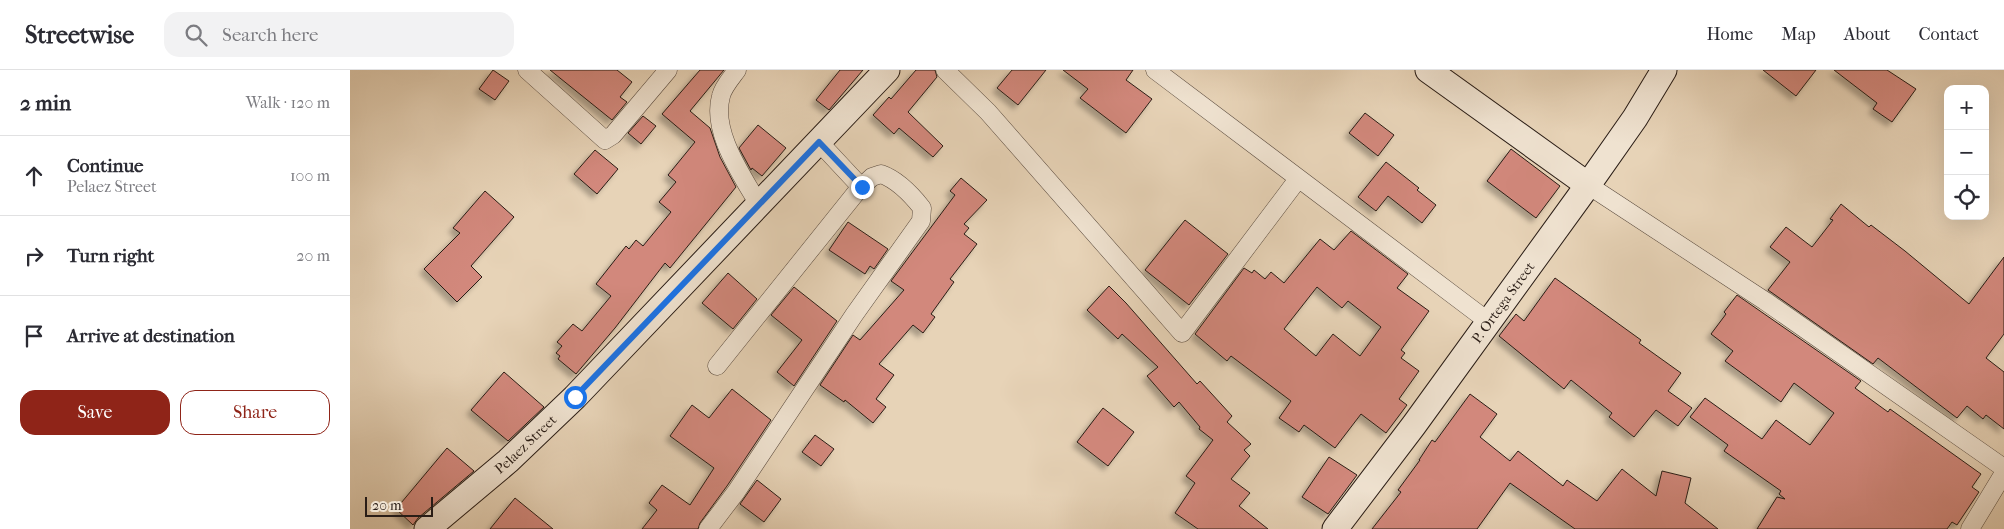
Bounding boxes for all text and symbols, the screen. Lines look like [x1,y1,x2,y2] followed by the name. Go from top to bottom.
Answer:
[164,12,514,57] search box
[25,21,134,49] text: Streetwise
[182,21,210,49] icon: search
[222,24,318,46] text: Search here
[1706,24,1753,45] text: Home
[1781,24,1816,45] text: Map
[1844,24,1890,45] text: About
[1918,24,1979,45] text: Contact
[1944,85,1989,220] map controls
[1944,85,1989,130] button: +
[20,91,71,115] text: 2 min
[246,93,330,112] text: Walk · 120 m
[1944,130,1989,175] button: −
[67,155,143,177] text: Continue
[20,162,48,190] icon: ahead
[290,166,330,185] text: 100 m
[1944,175,1989,220] button: locate
[851,176,874,199] route end
[67,177,157,196] text: Pelaez Street
[20,242,48,270] icon: right
[67,245,154,267] text: Turn right
[296,246,330,265] text: 20 m
[1468,259,1538,347] street label: P. Ortega Street
[20,322,48,350] icon: arrive
[67,325,235,347] text: Arrive at destination
[564,386,587,409] route start
[20,390,170,435] button: Save
[180,390,330,435] button: Share
[491,411,560,478] street label: Pelaez Street
[365,494,432,517] scale bar
[372,497,402,514] text: 20 m

